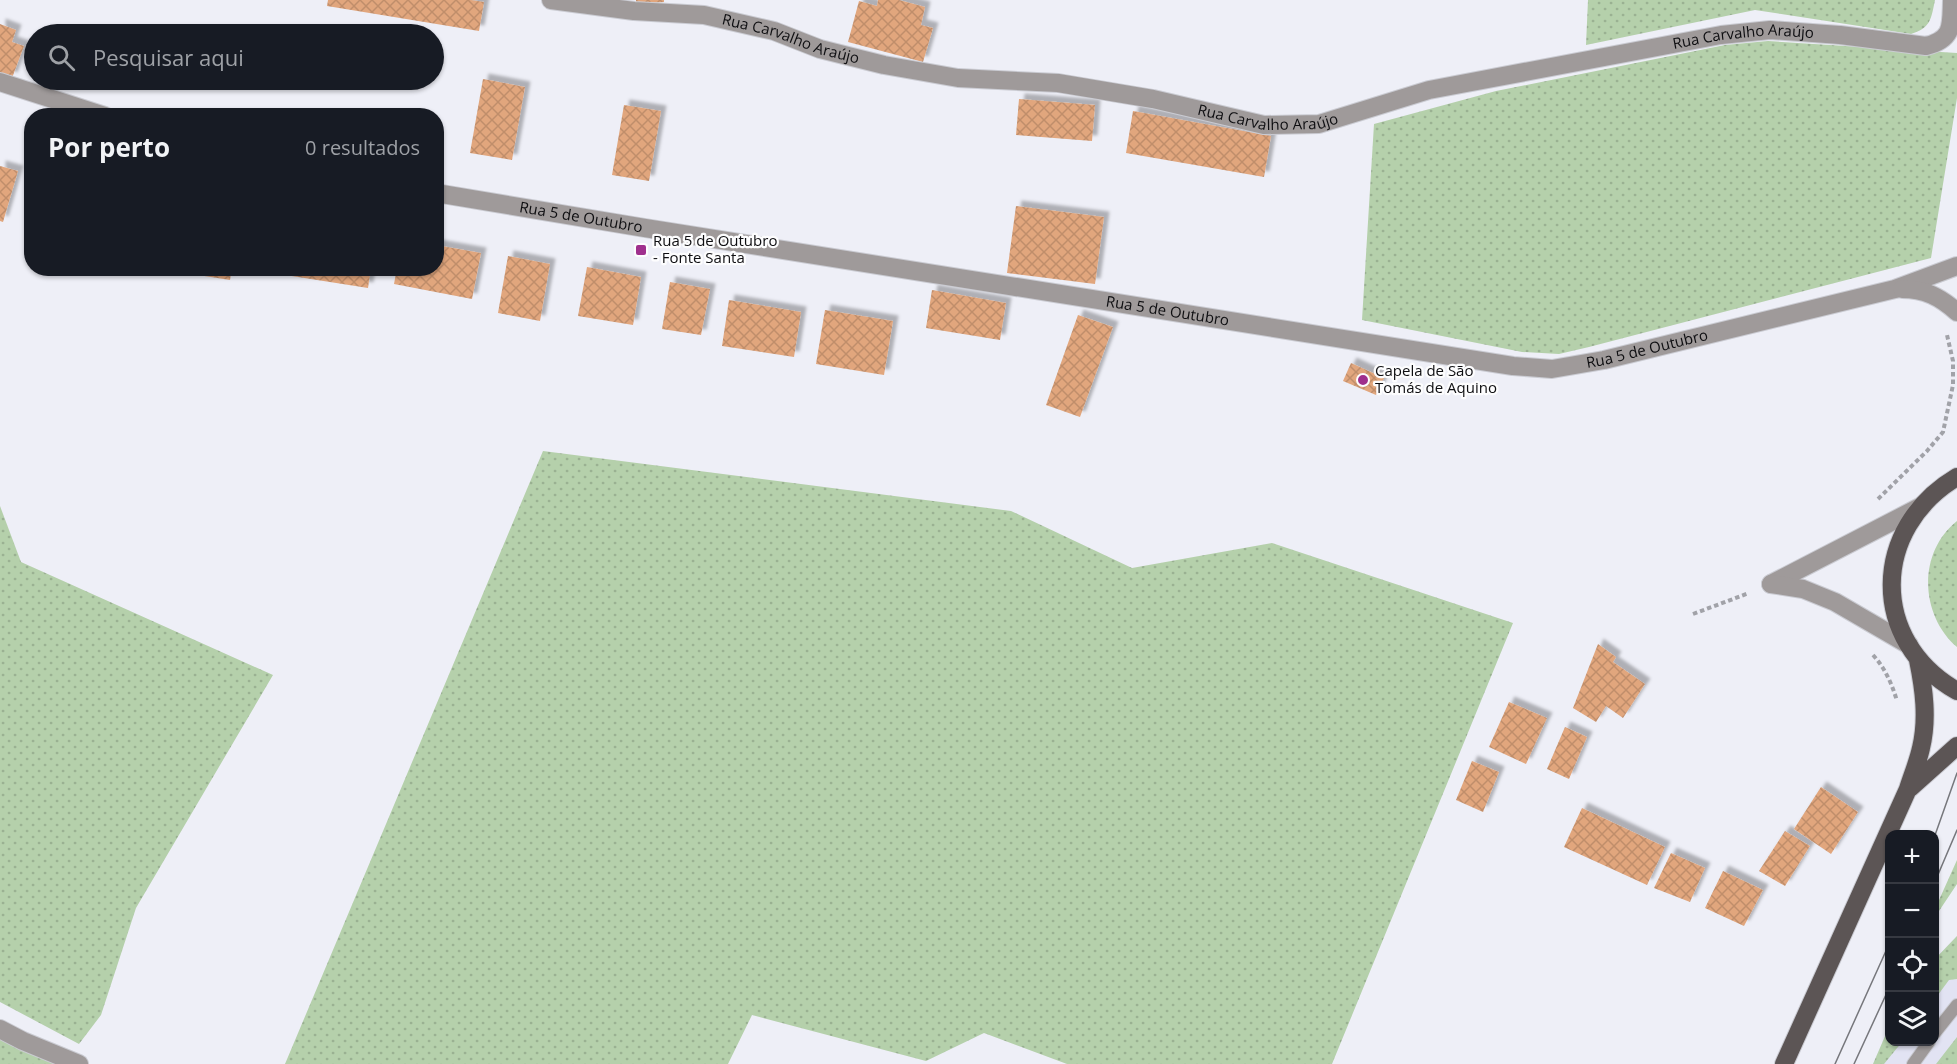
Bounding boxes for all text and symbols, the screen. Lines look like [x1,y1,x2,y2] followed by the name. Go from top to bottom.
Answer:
[720,8,862,67] street label: Rua Carvalho Araújo
[1671,19,1815,53] street label: Rua Carvalho Araújo
[24,24,444,90] search box
[45,41,78,74] icon: search
[93,42,244,72] text: Pesquisar aqui
[1196,99,1340,134] street label: Rua Carvalho Araújo
[48,129,170,165] text: Por perto
[305,134,420,161] text: 0 resultados
[518,196,644,236] street label: Rua 5 de Outubro
[653,230,777,267] place label: Rua 5 de Outubro - Fonte Santa
[634,243,648,257] marker: Rua 5 de Outubro - Fonte Santa
[1105,290,1231,330] street label: Rua 5 de Outubro
[1584,324,1710,372] street label: Rua 5 de Outubro
[1375,360,1497,397] place label: Capela de São Tomás de Aquino
[1356,373,1370,387] marker: Capela de São Tomás de Aquino
[1885,830,1939,1046] map controls
[1885,830,1939,884] button: +
[1885,884,1939,938] button: −
[1885,938,1939,992] button: locate
[1885,992,1939,1046] button: layers

